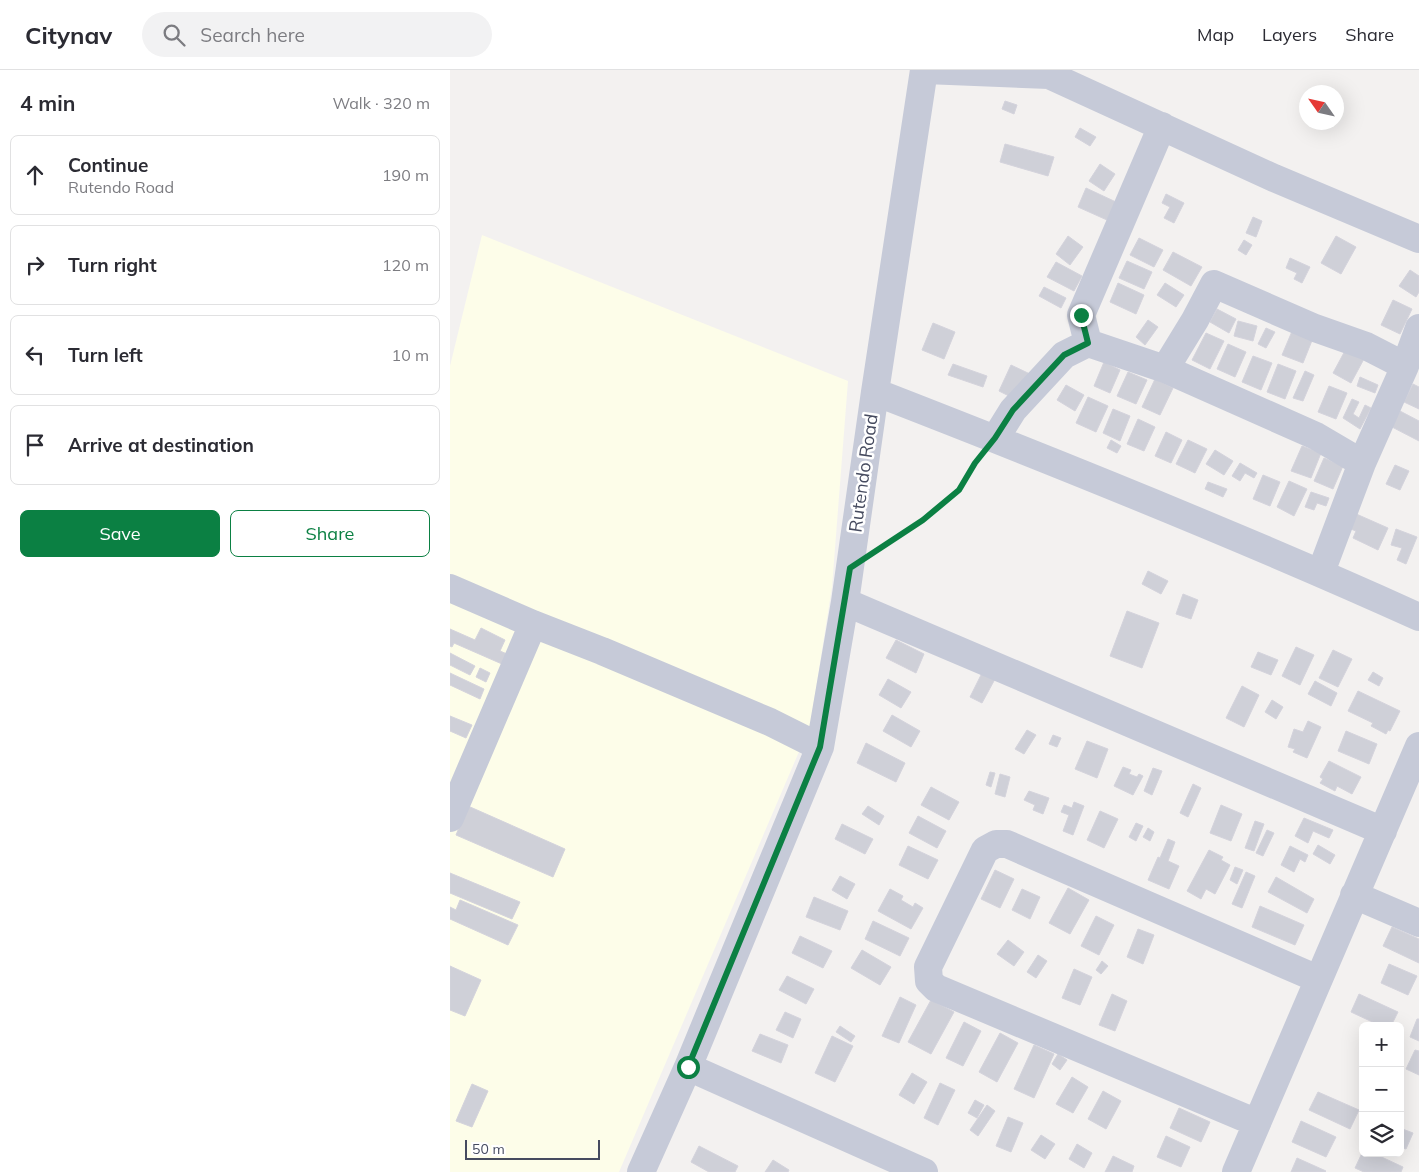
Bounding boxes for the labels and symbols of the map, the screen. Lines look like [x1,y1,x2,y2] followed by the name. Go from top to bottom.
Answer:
[1299,85,1344,130] north arrow
[1070,304,1093,327] route end
[843,412,883,534] street label: Rutendo Road
[677,1056,700,1079] route start
[465,1137,600,1160] scale bar

